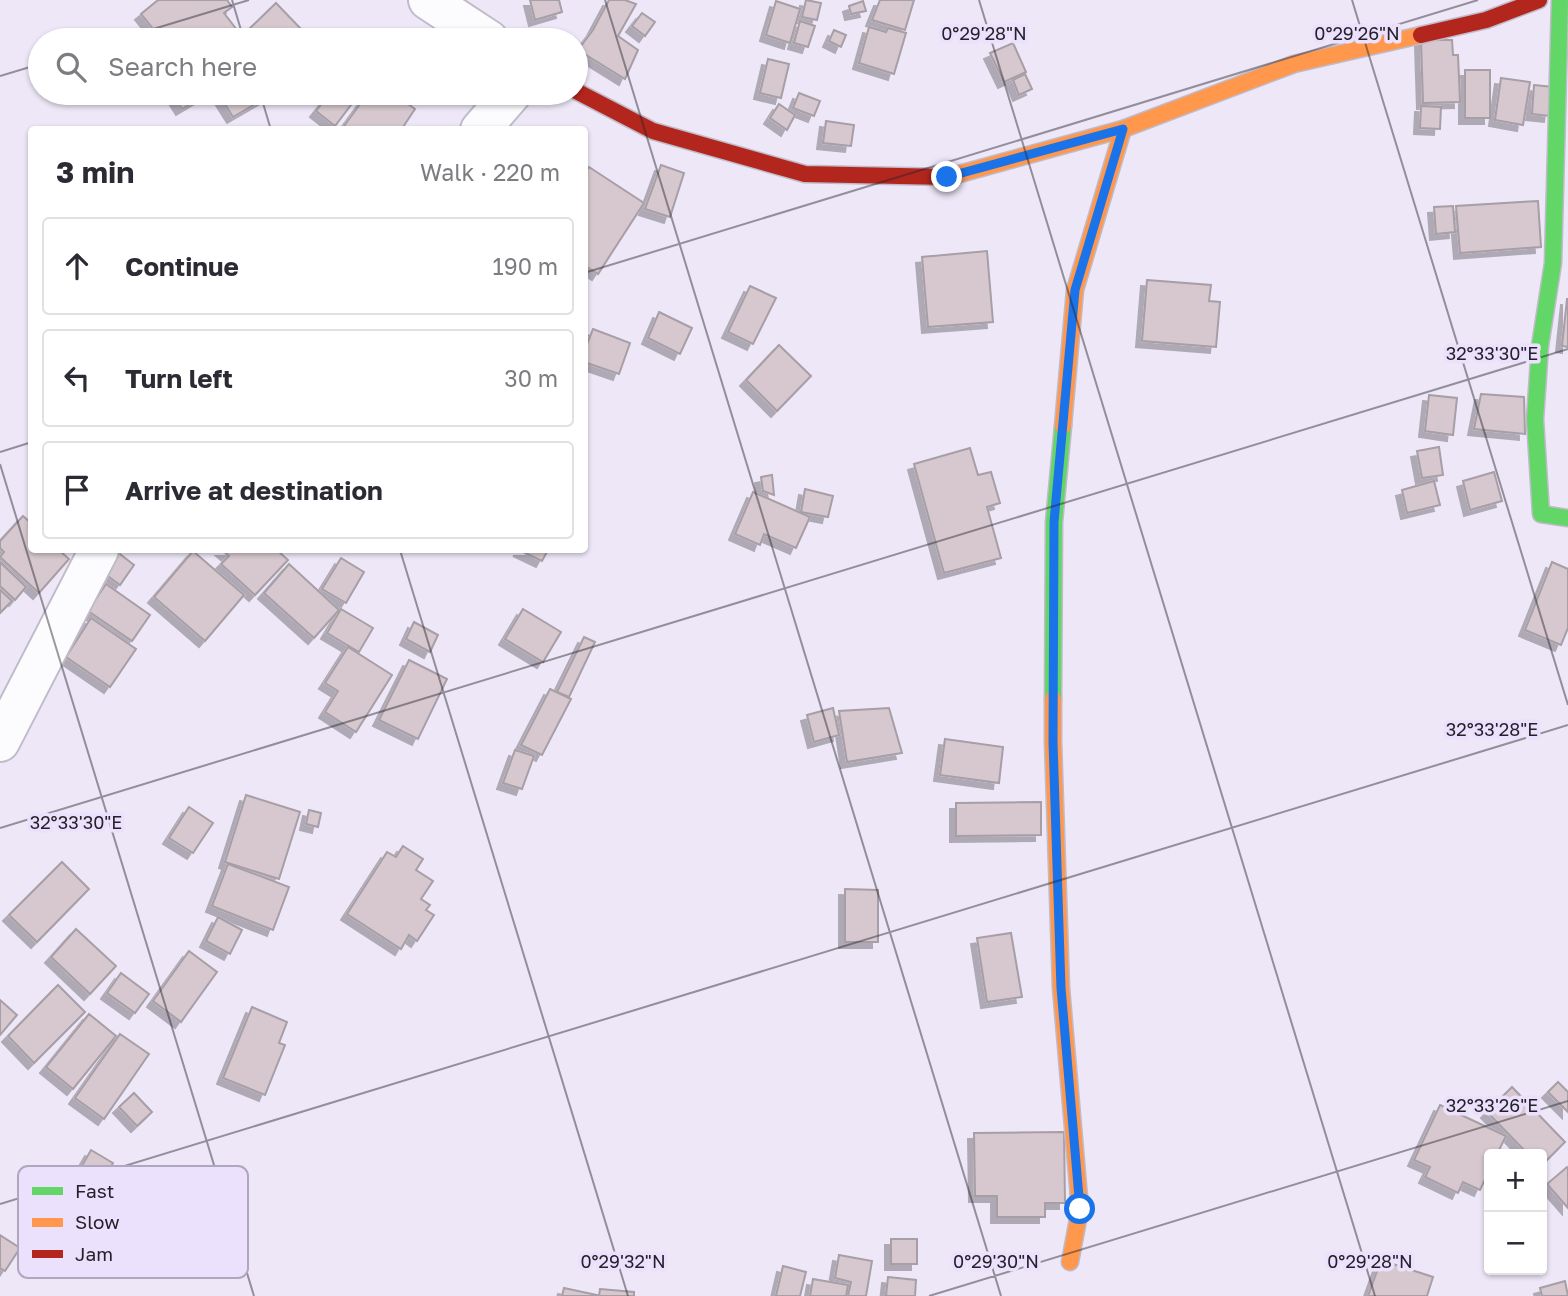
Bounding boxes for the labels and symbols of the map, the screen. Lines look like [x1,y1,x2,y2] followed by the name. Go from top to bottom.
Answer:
[941,22,1027,44] text: 0°29'28"N
[1314,22,1400,44] text: 0°29'26"N
[931,161,962,192] route end
[1446,342,1538,364] text: 32°33'30"E
[1446,718,1538,740] text: 32°33'28"E
[30,811,122,833] text: 32°33'30"E
[1446,1094,1538,1116] text: 32°33'26"E
[18,1166,248,1278] legend
[75,1179,114,1202] text: Fast
[1064,1193,1095,1224] route start
[75,1210,120,1233] text: Slow
[75,1242,113,1265] text: Jam
[580,1250,666,1272] text: 0°29'32"N
[953,1250,1039,1272] text: 0°29'30"N
[1327,1250,1413,1272] text: 0°29'28"N

